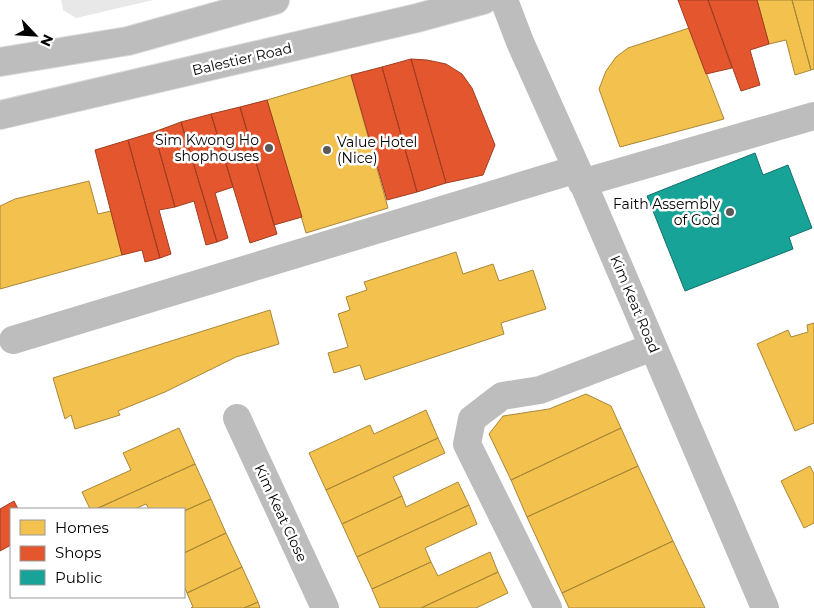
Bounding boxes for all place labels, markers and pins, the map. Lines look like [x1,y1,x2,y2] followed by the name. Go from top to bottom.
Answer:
[155,131,259,165] place label: Sim Kwong Ho shophouses
[337,133,417,167] place label: Value Hotel (Nice)
[263,142,275,154] marker: Sim Kwong Ho shophouses
[321,144,333,156] marker: Value Hotel (Nice)
[613,195,720,229] place label: Faith Assembly of God
[724,206,736,218] marker: Faith Assembly of God

